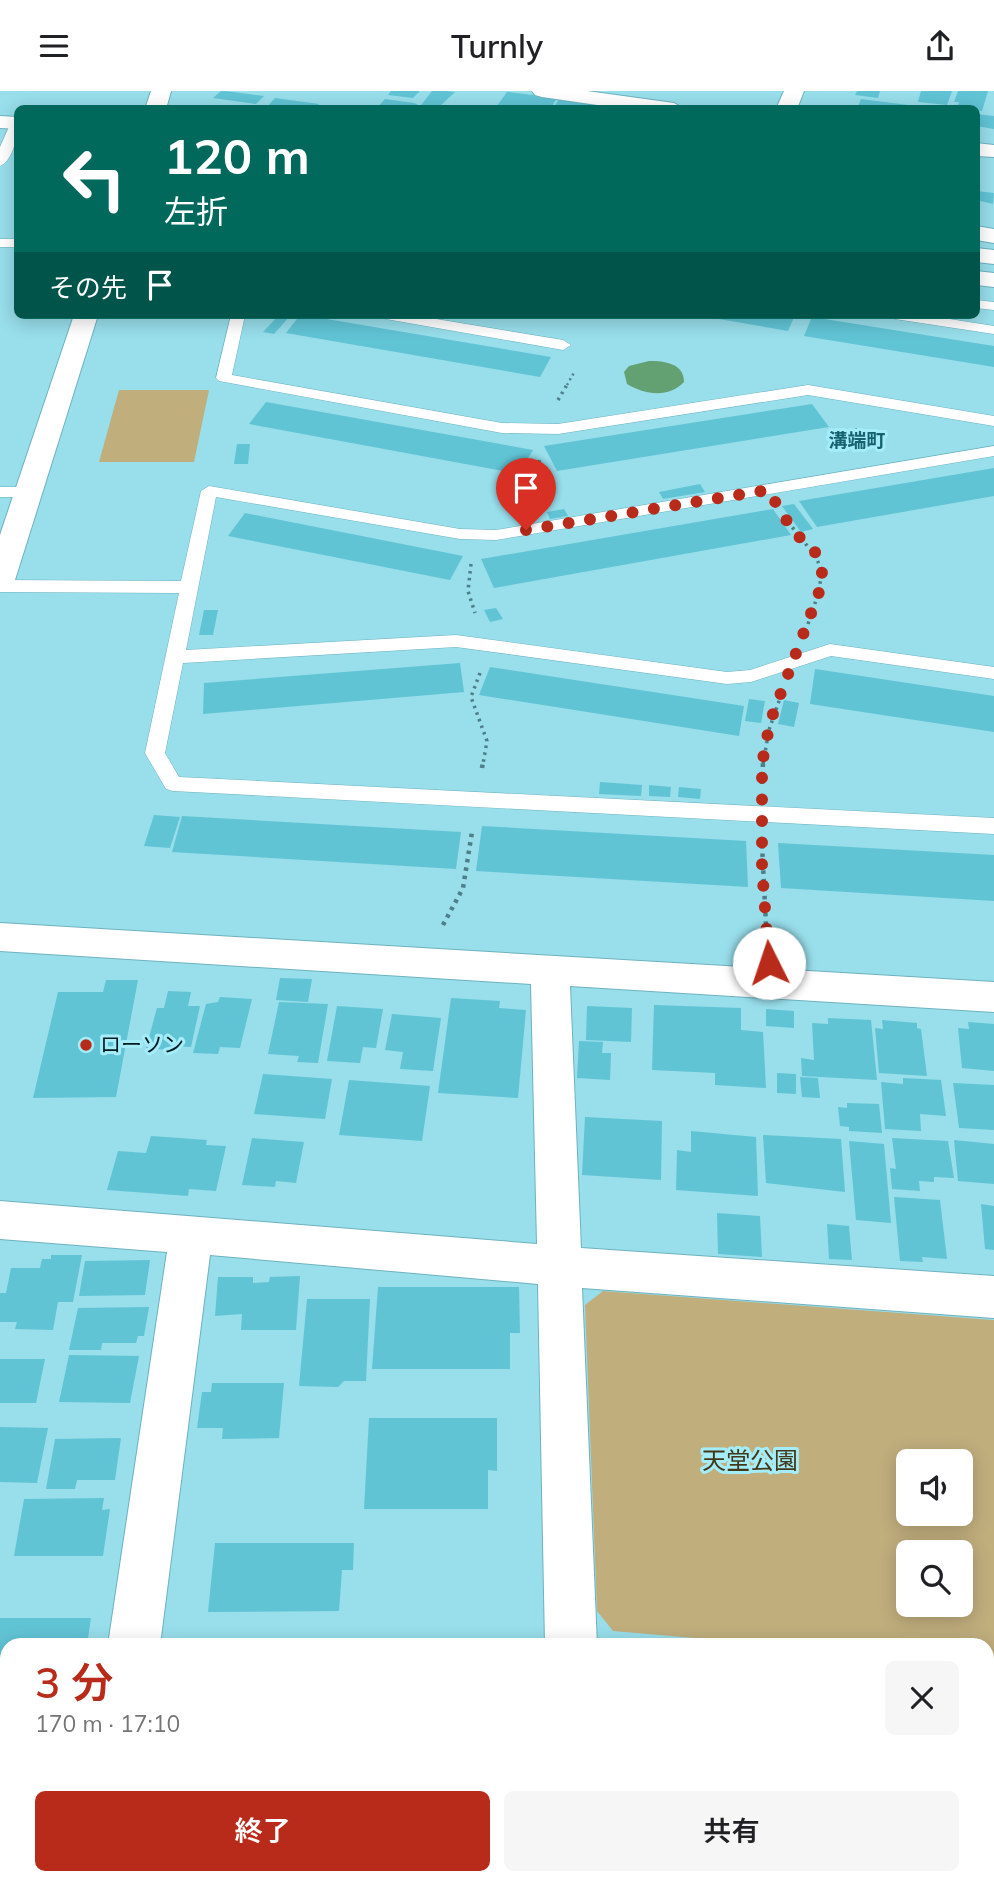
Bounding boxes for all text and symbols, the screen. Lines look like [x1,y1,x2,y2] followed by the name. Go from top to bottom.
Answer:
[451,26,543,66] text: Turnly
[35,27,73,65] icon: menu
[921,27,959,65] icon: share
[164,125,310,186] text: 120 m
[49,133,140,224] icon: left
[164,191,228,231] text: 左折
[141,266,179,304] icon: arrive
[49,271,127,304] text: その先
[828,428,886,452] district label: 溝端町
[496,458,556,530] pin
[507,469,545,507] icon: arrive
[732,926,806,1000] position arrow
[100,1031,184,1057] place label: ローソン
[78,1037,94,1053] marker: ローソン
[702,1445,798,1475] park label: 天堂公園
[896,1449,973,1617] map controls
[896,1449,973,1526] button: sound
[896,1540,973,1617] button: search
[35,1656,113,1709] text: 3 分
[885,1661,959,1735] button: close
[35,1709,180,1738] text: 170 m · 17:10
[35,1791,490,1871] button: 終了
[504,1791,959,1871] button: 共有

